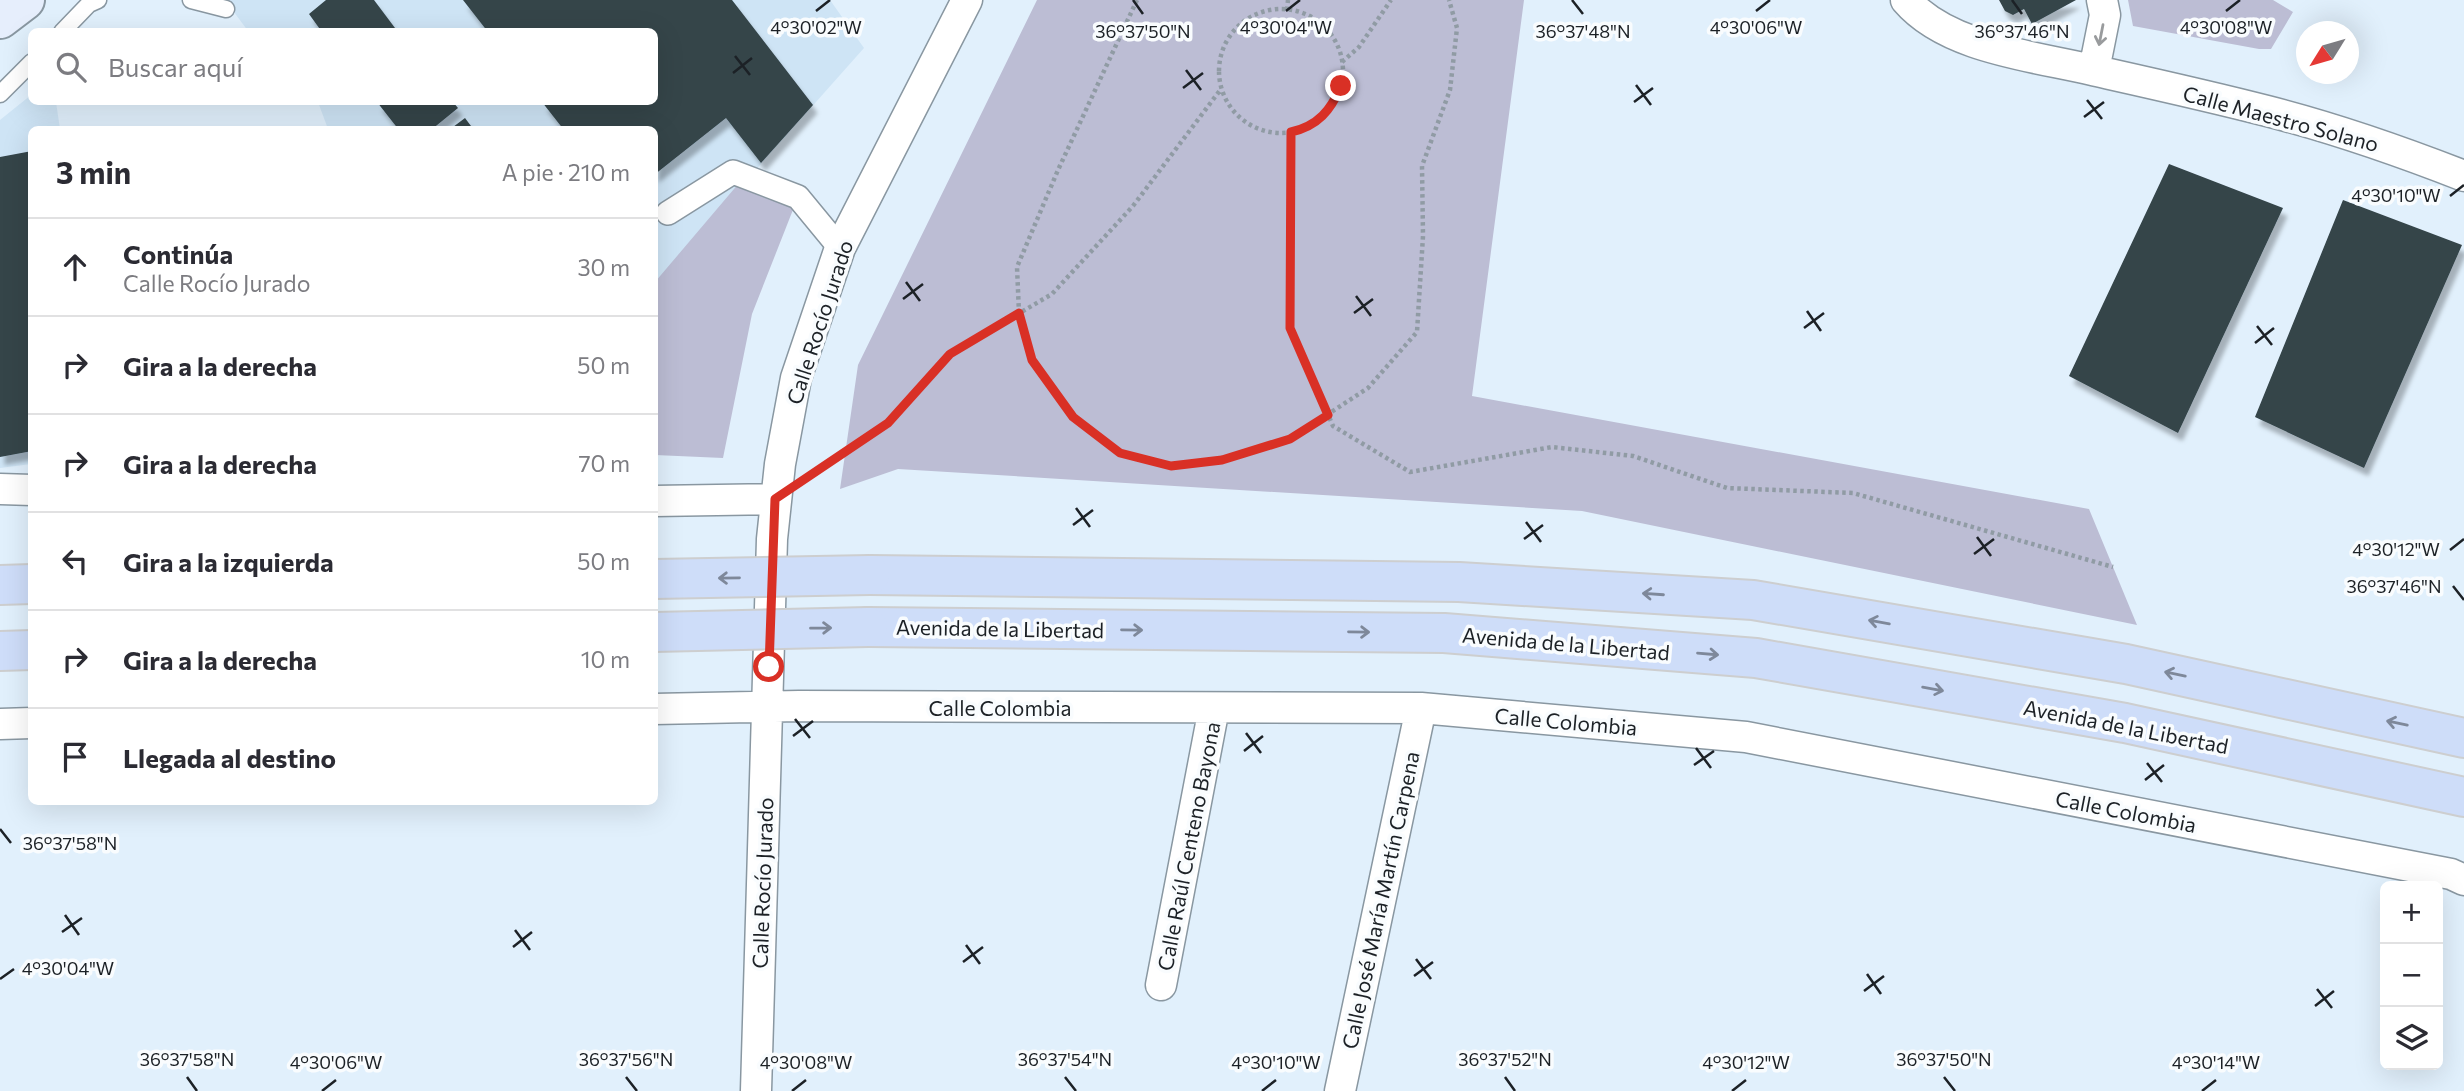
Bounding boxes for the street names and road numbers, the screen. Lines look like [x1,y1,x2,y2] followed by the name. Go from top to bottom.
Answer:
[2180,80,2382,156] street label: Calle Maestro Solano
[781,237,857,407] street label: Calle Rocío Jurado
[896,614,1104,642] street label: Avenida de la Libertad
[1461,621,1671,665] street label: Avenida de la Libertad
[2021,694,2231,758] street label: Avenida de la Libertad
[928,695,1072,720] street label: Calle Colombia
[1494,702,1638,740] street label: Calle Colombia
[1152,719,1224,973] street label: Calle Raúl Centeno Bayona
[1336,749,1424,1051] street label: Calle José María Martín Carpena
[2053,785,2199,837] street label: Calle Colombia
[747,797,777,969] street label: Calle Rocío Jurado

